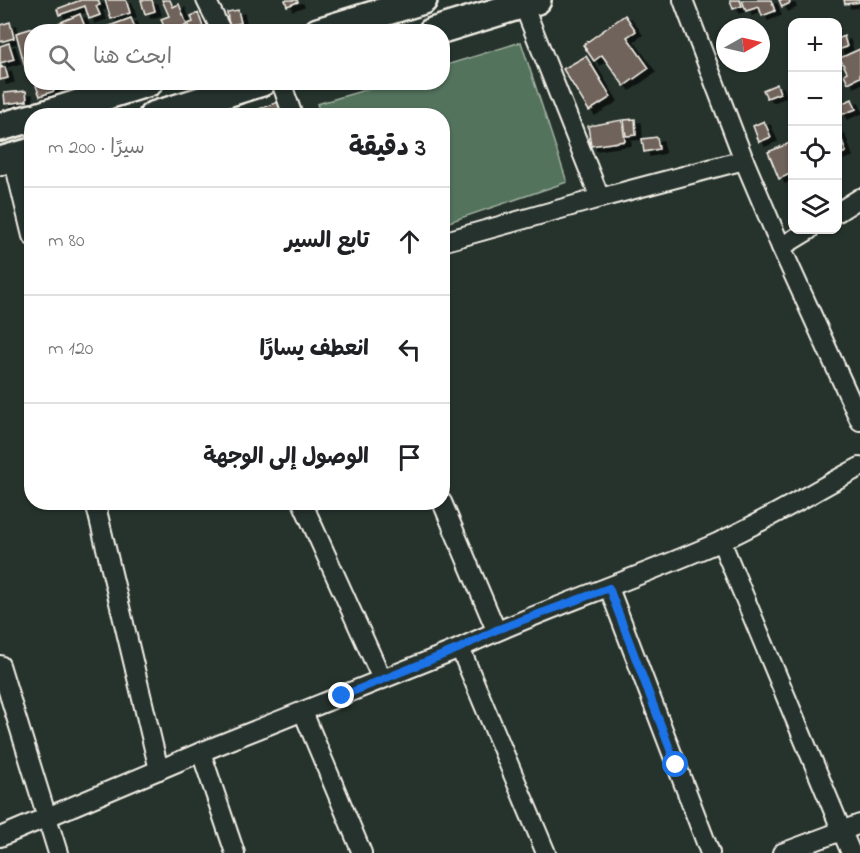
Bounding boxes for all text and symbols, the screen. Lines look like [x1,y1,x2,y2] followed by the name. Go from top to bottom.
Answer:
[716,18,770,72] north arrow
[788,18,842,234] map controls
[788,18,842,72] button: +
[24,24,450,90] search box
[45,41,78,74] icon: search
[93,42,172,74] text: ابحث هنا
[788,72,842,126] button: −
[788,126,842,180] button: locate
[349,130,426,168] text: 3 دقيقة
[48,134,145,163] text: سيرًا · 200 m
[788,180,842,234] button: layers
[393,225,426,258] icon: ahead
[285,226,369,258] text: تابع السير
[48,227,85,256] text: 80 m
[393,333,426,366] icon: left
[260,334,369,366] text: انعطف يسارًا
[48,335,93,364] text: 120 m
[393,441,426,474] icon: arrive
[203,442,369,474] text: الوصول إلى الوجهة
[328,682,354,708] route end
[662,751,688,777] route start

